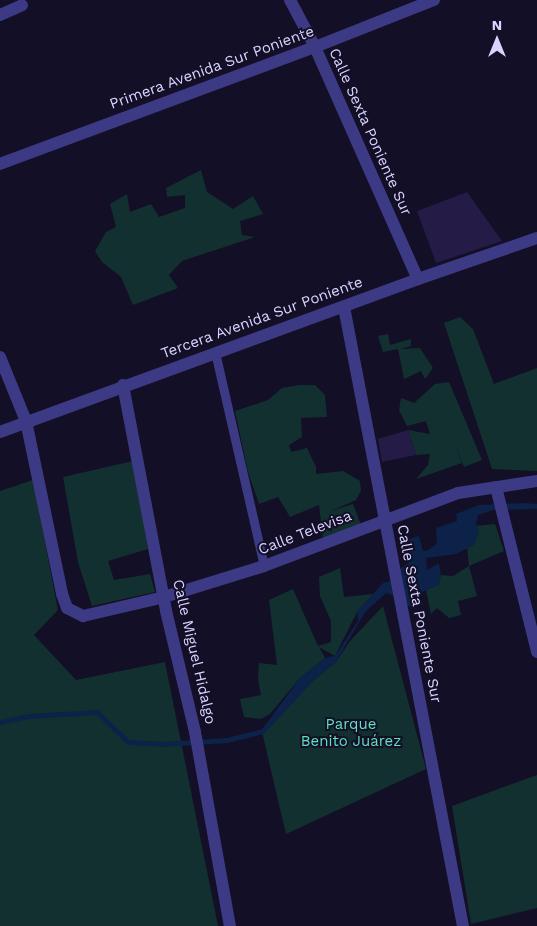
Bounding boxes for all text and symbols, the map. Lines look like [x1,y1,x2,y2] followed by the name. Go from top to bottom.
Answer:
[472,15,522,65] north arrow
[492,17,502,33] text: N
[107,22,317,114] street label: Primera Avenida Sur Poniente
[325,45,415,219] street label: Calle Sexta Poniente Sur
[158,273,366,363] street label: Tercera Avenida Sur Poniente
[256,507,354,559] street label: Calle Televisa
[393,523,445,705] street label: Calle Sexta Poniente Sur
[169,578,219,726] street label: Calle Miguel Hidalgo
[301,715,401,750] park label: Parque Benito Juárez

